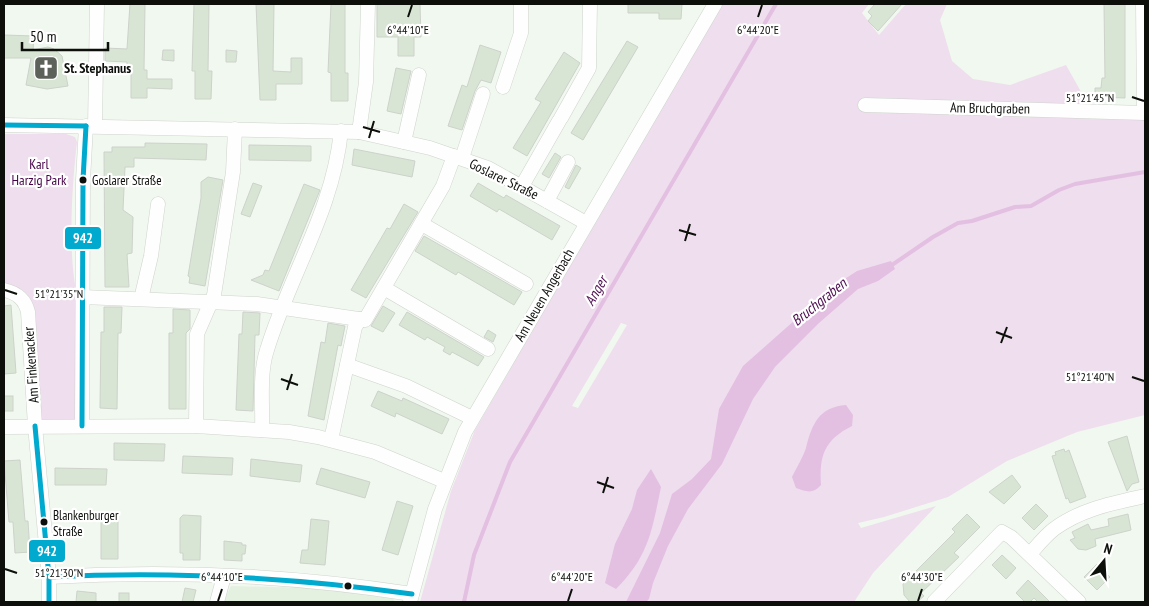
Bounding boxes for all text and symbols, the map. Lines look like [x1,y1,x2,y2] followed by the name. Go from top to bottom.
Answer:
[22,20,109,52] scale bar
[387,22,429,37] text: 6°44'10"E
[737,22,779,37] text: 6°44'20"E
[30,27,56,46] text: 50 m
[33,55,59,81] church icon: St. Stephanus
[64,59,131,77] place label: St. Stephanus
[1066,90,1114,105] text: 51°21'45"N
[950,98,1030,118] street label: Am Bruchgraben
[12,155,67,189] park label: Karl Harzig Park
[466,155,542,204] street label: Goslarer Straße
[92,172,162,189] place label: Goslarer Straße
[78,175,88,185] marker: Goslarer Straße
[64,226,102,250] line badge: 942
[73,229,93,247] text: 942
[510,246,578,344] street label: Am Neuen Angerbach
[580,271,612,309] water label: Anger
[787,273,851,330] water label: Bruchgraben
[35,286,83,301] text: 51°21'35"N
[19,326,43,404] street label: Am Finkenacker
[1066,369,1114,384] text: 51°21'40"N
[53,507,119,540] place label: Blankenburger Straße
[39,517,49,527] marker: Blankenburger Straße
[1079,536,1129,586] north arrow
[28,539,66,563] line badge: 942
[1102,539,1114,558] text: N
[37,542,57,560] text: 942
[35,565,83,580] text: 51°21'30"N
[201,569,243,584] text: 6°44'10"E
[551,569,593,584] text: 6°44'20"E
[901,569,943,584] text: 6°44'30"E
[343,581,353,591] unlabelled marker

